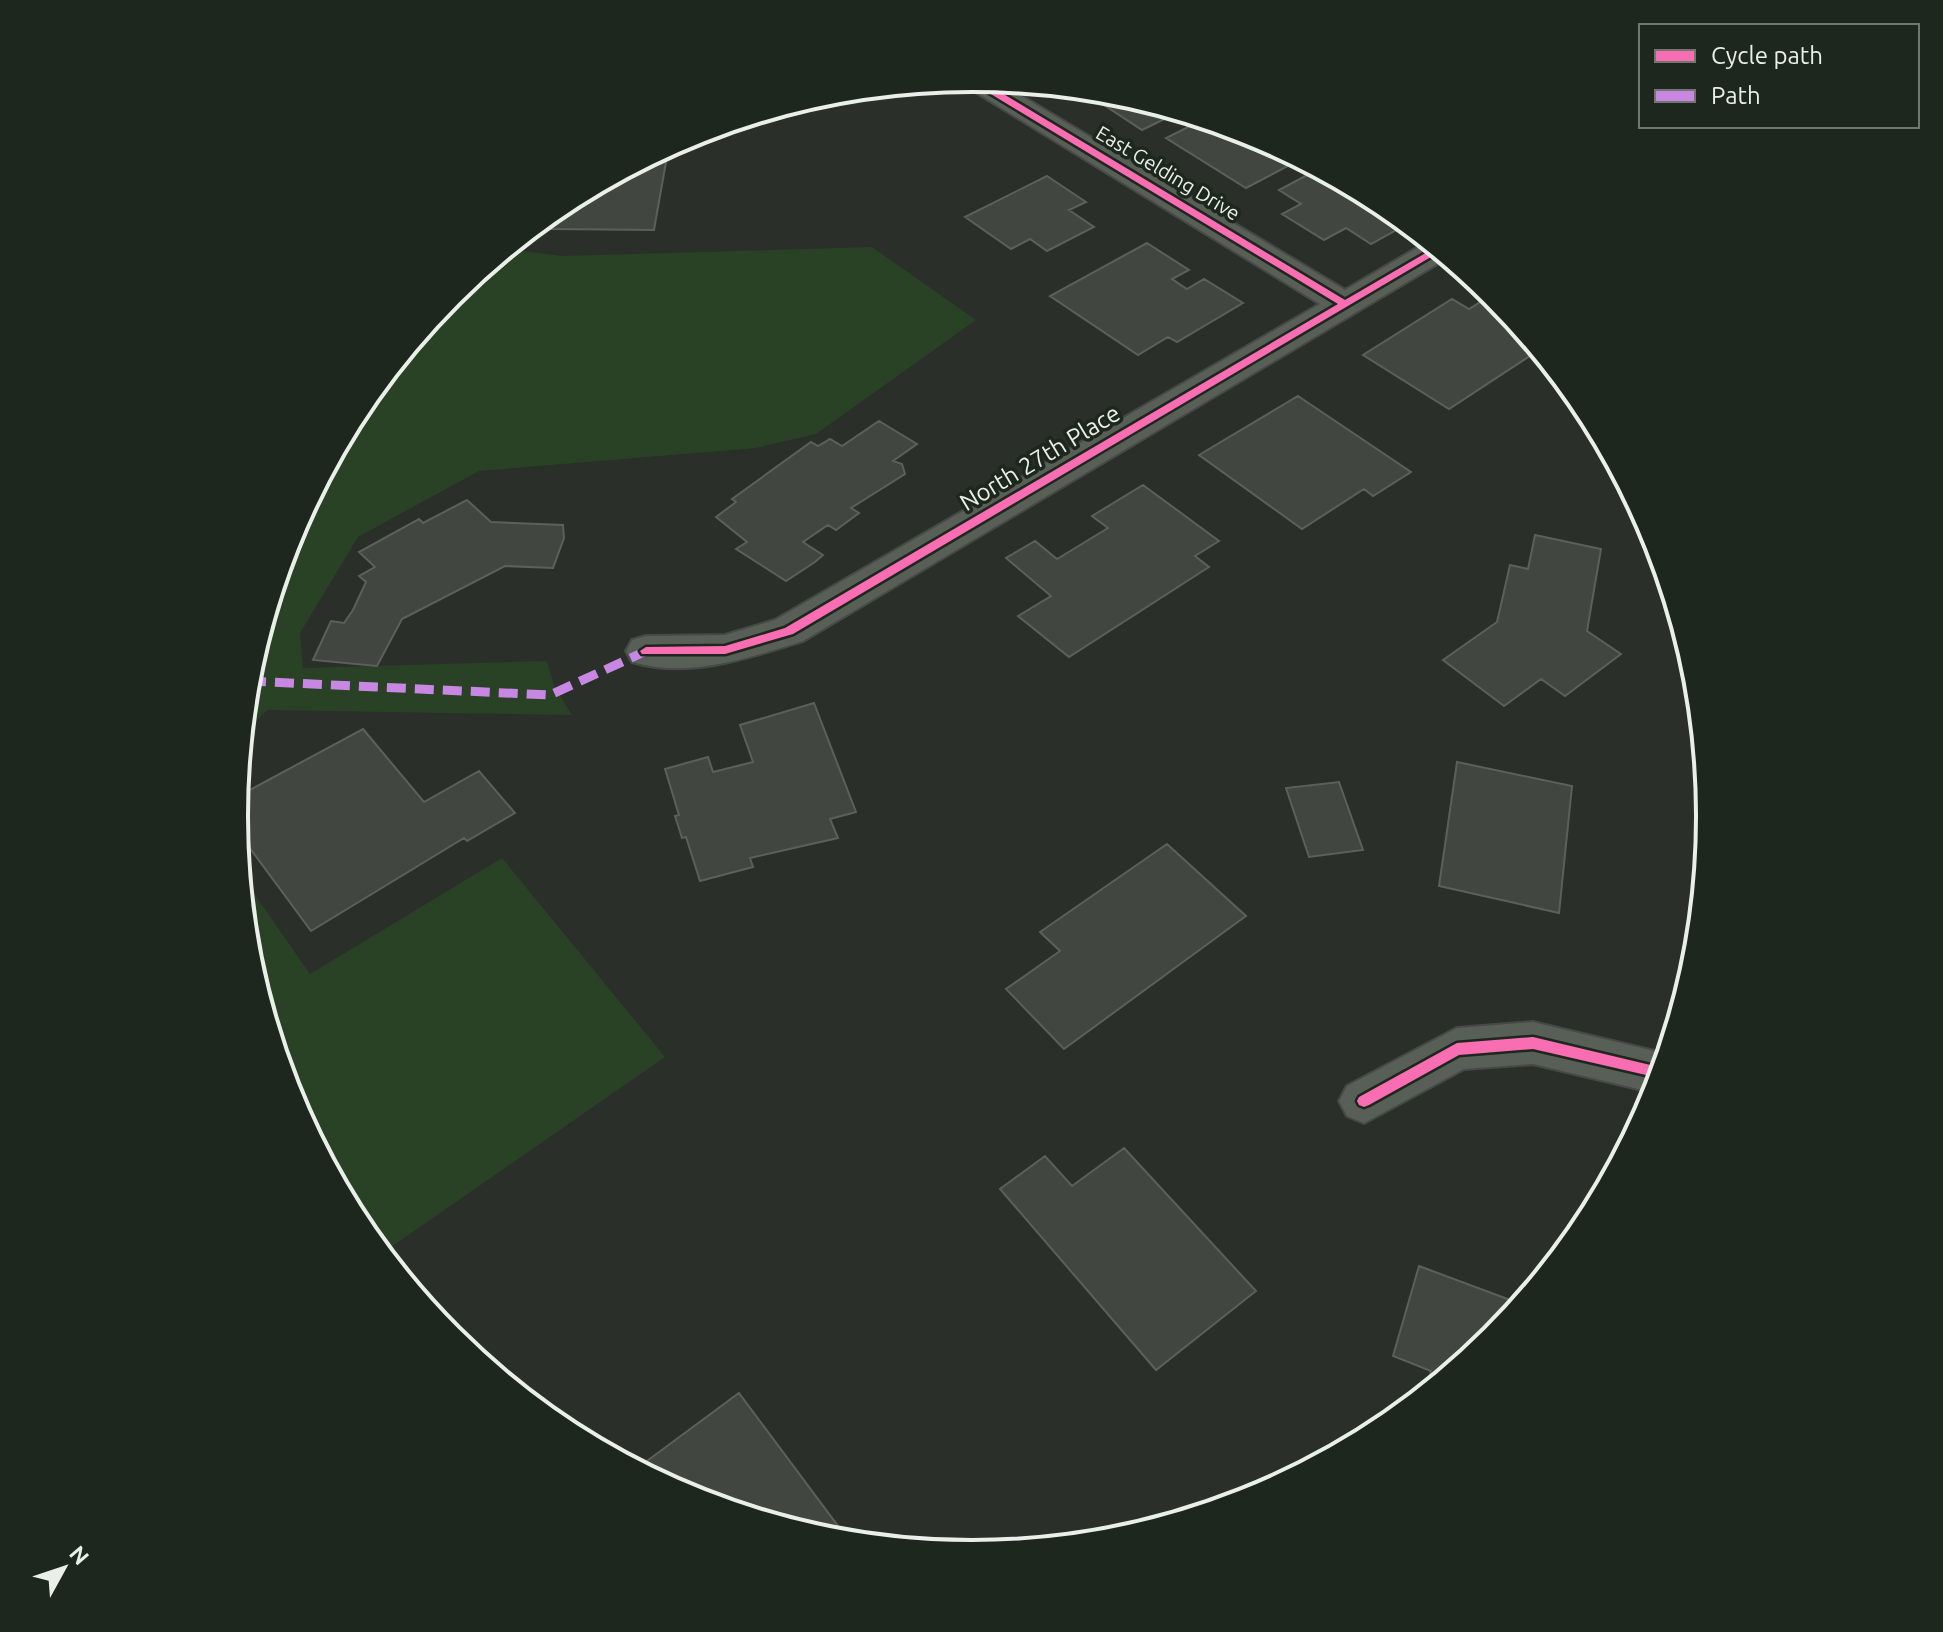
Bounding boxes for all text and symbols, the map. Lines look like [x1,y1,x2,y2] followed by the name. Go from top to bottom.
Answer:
[1639,24,1919,128] legend
[1711,42,1823,69] text: Cycle path
[1711,82,1761,109] text: Path
[1092,121,1244,225] street label: East Gelding Drive
[955,399,1125,516] street label: North 27th Place
[24,1528,104,1608] north arrow
[65,1540,95,1569] text: N

